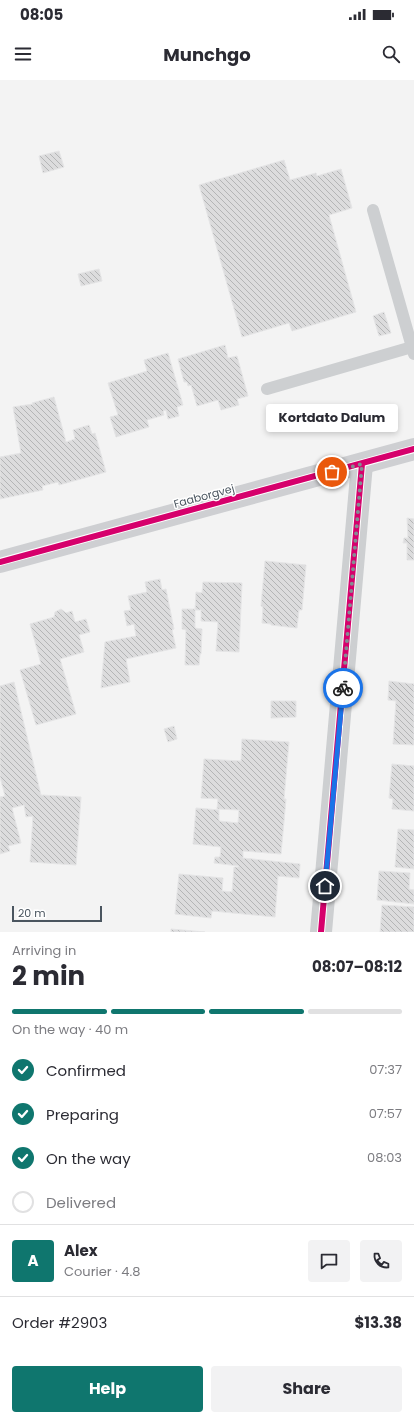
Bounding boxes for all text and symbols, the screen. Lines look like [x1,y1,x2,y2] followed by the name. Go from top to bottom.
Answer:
[20,4,63,25] text: 08:05
[163,42,251,67] text: Munchgo
[12,43,34,65] icon: menu
[380,43,402,65] icon: search
[266,404,398,432] callout: Kortdato Dalum
[279,408,385,427] text: Kortdato Dalum
[315,455,349,489] pin
[321,461,343,483] icon: bag
[172,480,236,512] street label: Faaborgvej
[323,668,363,708] courier
[332,677,354,699] icon: bike
[308,869,342,903] pin
[314,875,336,897] icon: home
[12,904,102,923] scale bar
[18,905,46,921] text: 20 m
[12,941,76,960] text: Arriving in
[312,956,402,977] text: 08:07–08:12
[12,958,85,994] text: 2 min
[12,1020,128,1039] text: On the way · 40 m
[12,1059,34,1081] icon: check
[46,1060,126,1081] text: Confirmed
[369,1060,402,1079] text: 07:37
[12,1103,34,1125] icon: check
[46,1104,119,1125] text: Preparing
[369,1104,402,1123] text: 07:57
[12,1147,34,1169] icon: check
[46,1148,131,1169] text: On the way
[367,1148,402,1167] text: 08:03
[46,1192,116,1213] text: Delivered
[64,1240,98,1261] text: Alex
[308,1240,350,1282] button: chat
[360,1240,402,1282] button: phone
[27,1250,39,1271] text: A
[64,1262,140,1281] text: Courier · 4.8
[12,1312,107,1333] text: Order #2903
[354,1312,402,1333] text: $13.38
[12,1366,203,1412] button: Help
[211,1366,402,1412] button: Share

